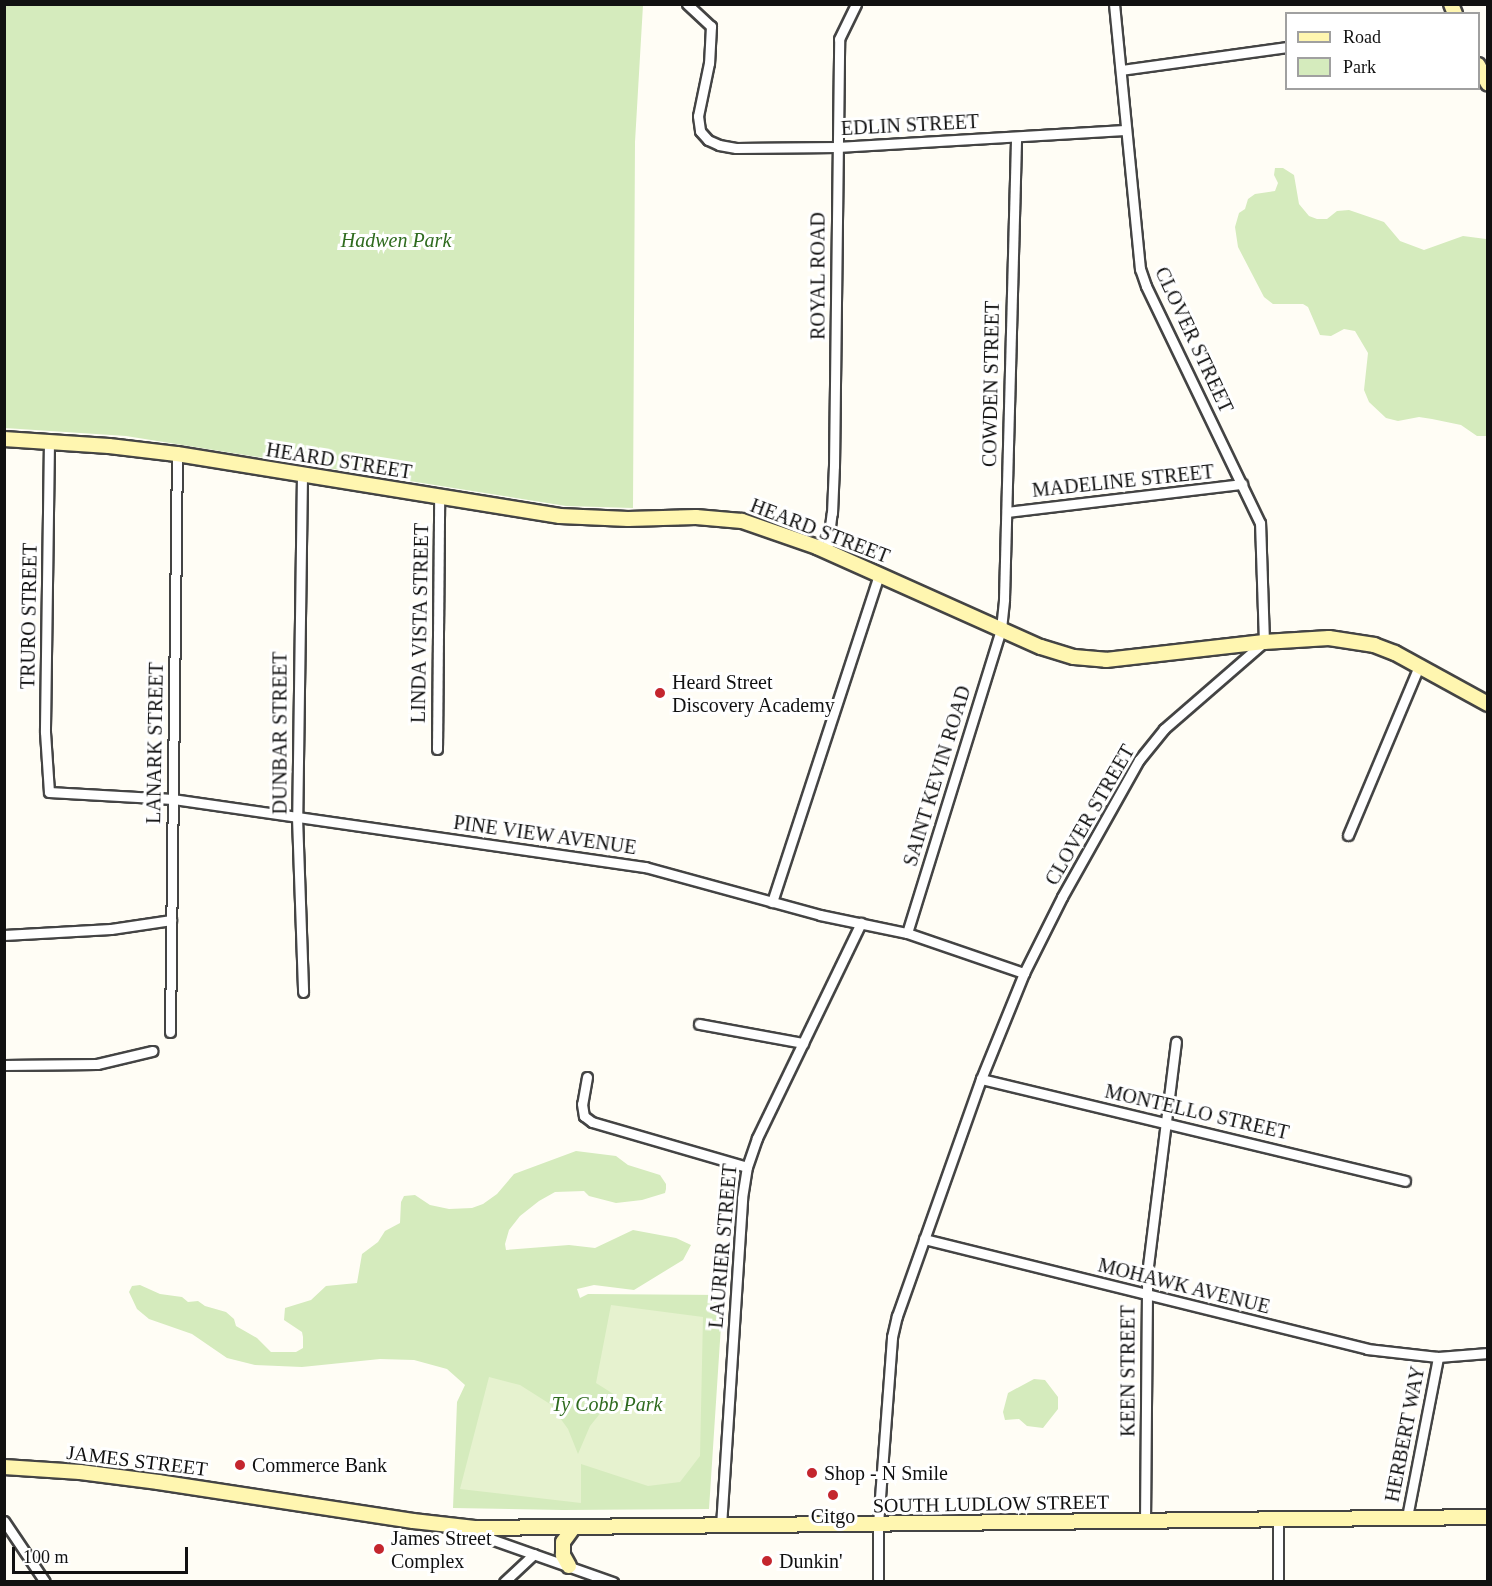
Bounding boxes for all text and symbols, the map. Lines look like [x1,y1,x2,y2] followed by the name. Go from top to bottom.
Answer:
[1285,12,1480,90] legend
[1343,27,1381,47] text: Road
[1343,57,1376,77] text: Park
[840,109,980,141] street label: EDLIN STREET
[806,212,830,340] street label: ROYAL ROAD
[341,228,451,252] park label: Hadwen Park
[1150,263,1238,417] street label: CLOVER STREET
[978,301,1004,467] street label: COWDEN STREET
[264,438,414,484] street label: HEARD STREET
[1031,460,1215,502] street label: MADELINE STREET
[747,493,893,569] street label: HEARD STREET
[406,521,434,725] street label: LINDA VISTA STREET
[16,543,42,689] street label: TRURO STREET
[268,652,292,814] street label: DUNBAR STREET
[142,662,168,824] street label: LANARK STREET
[672,670,836,717] place label: Heard Street Discovery Academy
[898,683,976,869] street label: SAINT KEVIN ROAD
[653,686,667,700] marker: Heard Street Discovery Academy
[1040,740,1140,890] street label: CLOVER STREET
[451,810,639,860] street label: PINE VIEW AVENUE
[1103,1079,1291,1145] street label: MONTELLO STREET
[704,1163,742,1329] street label: LAURIER STREET
[1095,1253,1273,1319] street label: MOHAWK AVENUE
[1116,1305,1140,1437] street label: KEEN STREET
[1380,1364,1430,1504] street label: HERBERT WAY
[552,1392,662,1416] park label: Ty Cobb Park
[65,1440,209,1482] street label: JAMES STREET
[252,1453,387,1477] place label: Commerce Bank
[233,1458,247,1472] marker: Commerce Bank
[824,1461,948,1485] place label: Shop - N Smile
[805,1466,819,1480] marker: Shop - N Smile
[826,1488,840,1502] marker: Citgo
[872,1490,1110,1518] street label: SOUTH LUDLOW STREET
[811,1504,855,1528] place label: Citgo
[391,1526,492,1573] place label: James Street Complex
[15,1535,190,1573] scale bar
[372,1542,386,1556] marker: James Street Complex
[23,1547,69,1567] text: 100 m
[779,1549,843,1573] place label: Dunkin'
[760,1554,774,1568] marker: Dunkin'

